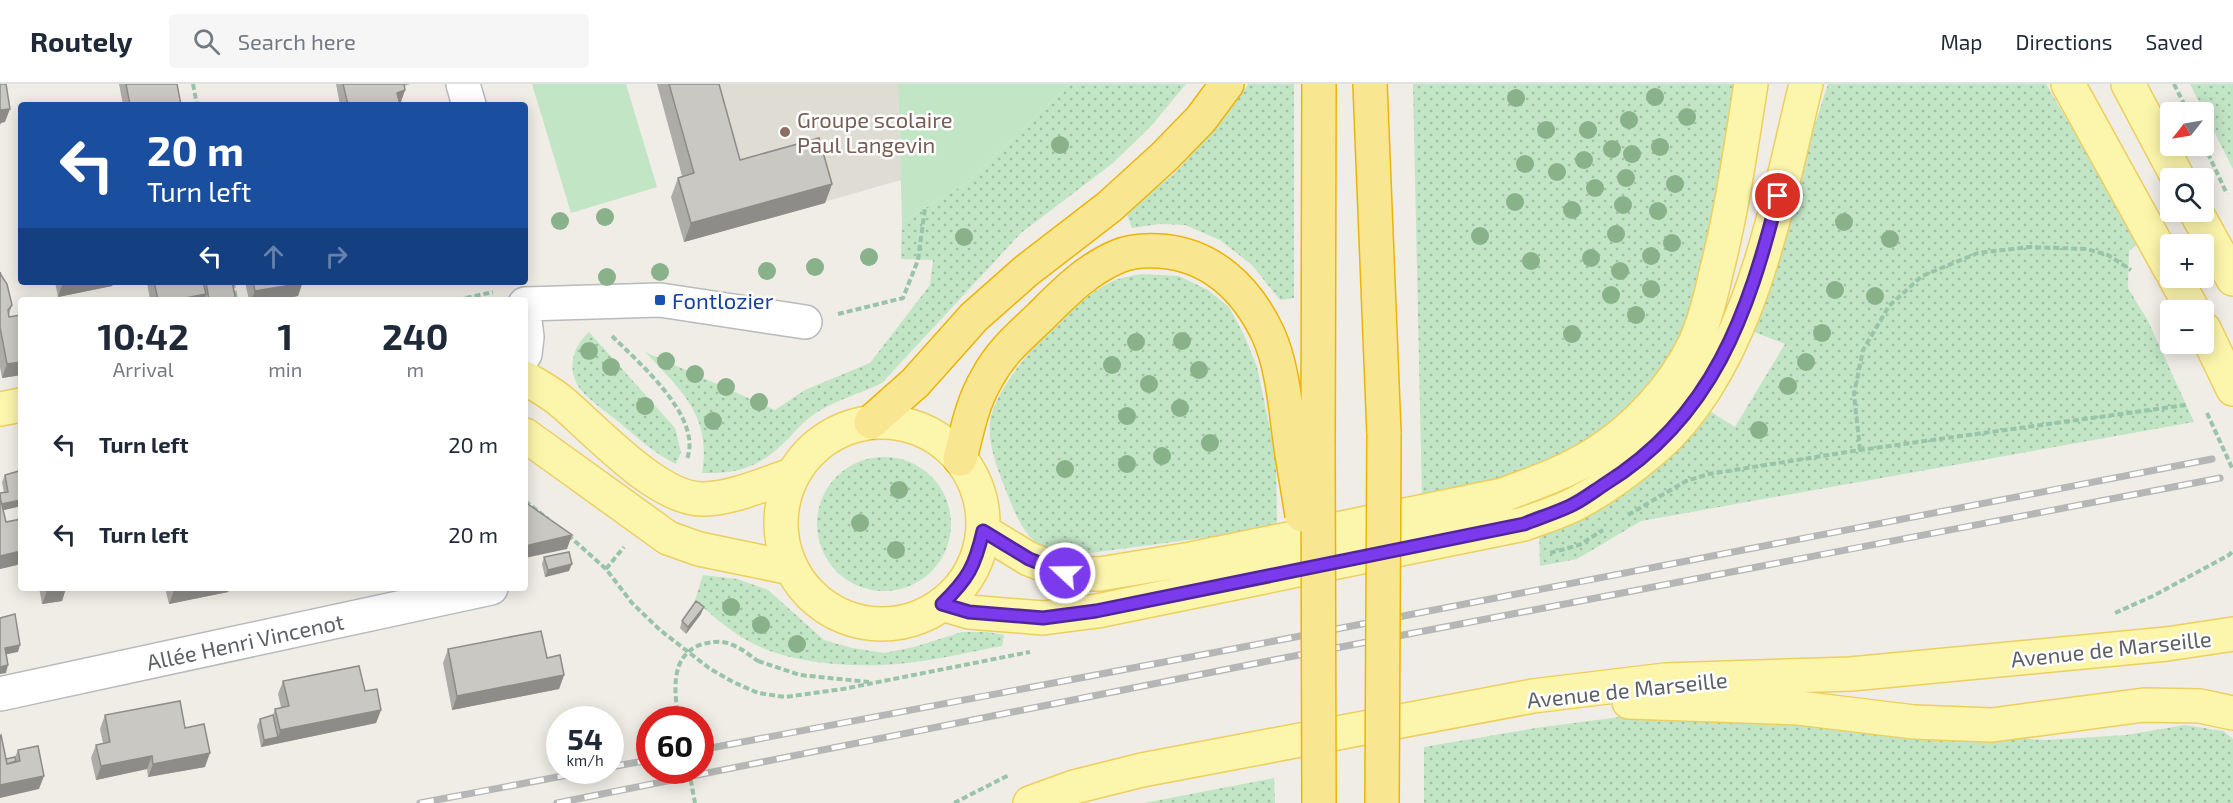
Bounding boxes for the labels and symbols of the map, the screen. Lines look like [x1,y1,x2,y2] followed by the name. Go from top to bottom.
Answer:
[2160,102,2214,156] north arrow
[797,106,953,157] place label: Groupe scolaire Paul Langevin
[778,125,792,139] marker: Groupe scolaire Paul Langevin
[1752,170,1803,221] pin
[672,287,774,313] place label: Fontlozier
[653,293,667,307] marker: Fontlozier
[1033,541,1097,605] position arrow
[144,607,346,675] street label: Allée Henri Vincenot
[2009,625,2213,671] street label: Avenue de Marseille
[1525,666,1729,712] street label: Avenue de Marseille
[636,706,714,784] speed limit sign: 60

